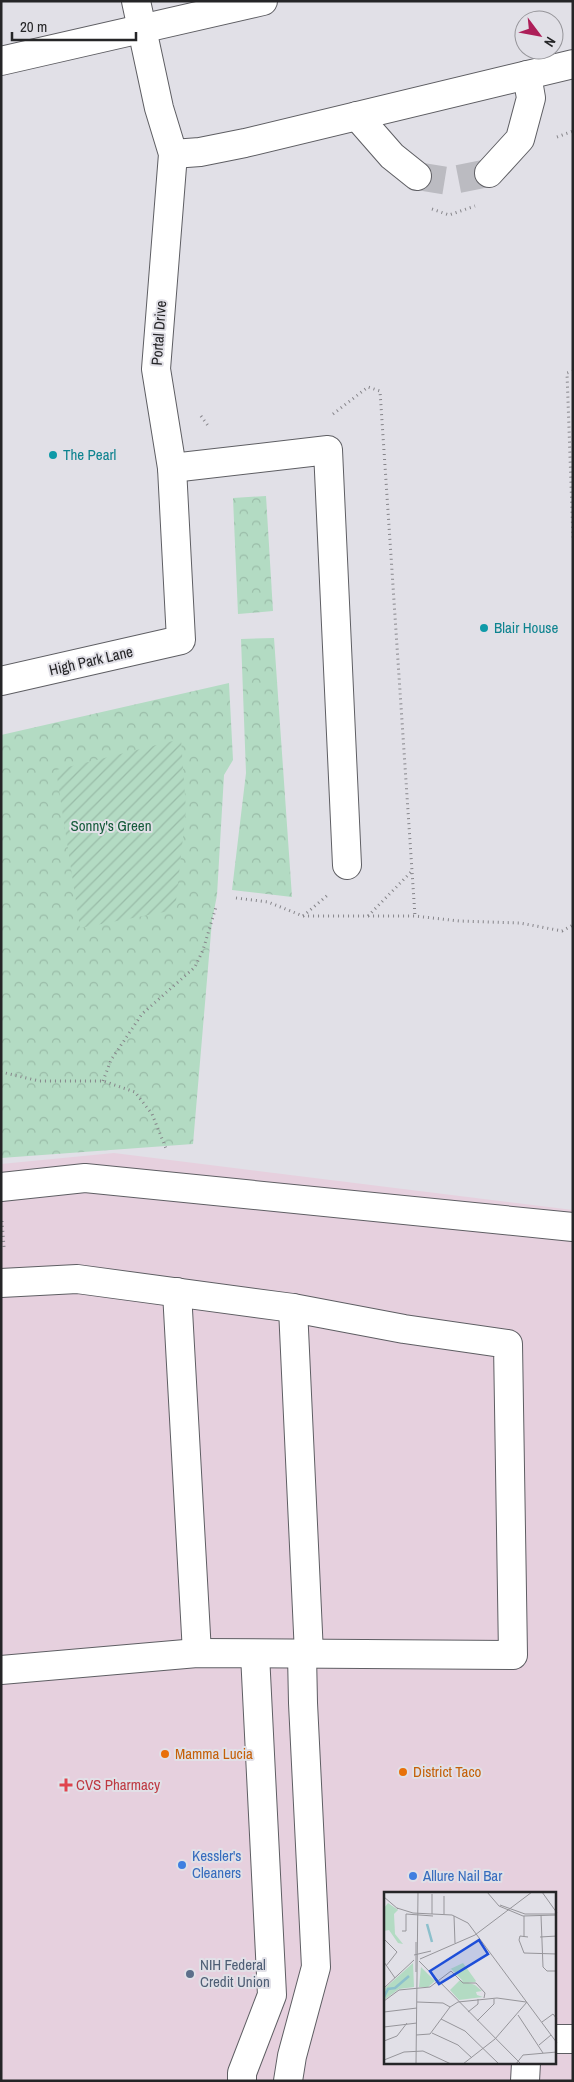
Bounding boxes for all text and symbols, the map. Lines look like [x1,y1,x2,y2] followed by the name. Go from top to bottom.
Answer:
[12,10,136,42] scale bar
[514,10,564,60] north arrow
[20,16,47,37] text: 20 m
[540,34,560,50] text: N
[146,300,171,366] street label: Portal Drive
[63,444,116,465] place label: The Pearl
[47,449,59,461] marker: The Pearl
[494,617,558,638] place label: Blair House
[478,622,490,634] marker: Blair House
[47,641,135,680] street label: High Park Lane
[71,815,152,836] park label: Sonny's Green
[175,1743,253,1764] place label: Mamma Lucia
[159,1748,171,1760] marker: Mamma Lucia
[413,1761,482,1782] place label: District Taco
[397,1766,409,1778] marker: District Taco
[76,1774,161,1795] place label: CVS Pharmacy
[60,1779,72,1791] marker: CVS Pharmacy
[192,1845,242,1883] place label: Kessler's Cleaners
[176,1859,188,1871] marker: Kessler's Cleaners
[422,1865,502,1886] place label: Allure Nail Bar
[407,1870,419,1882] marker: Allure Nail Bar
[384,1892,556,2064] inset map
[200,1954,270,1992] place label: NIH Federal Credit Union
[184,1968,196,1980] marker: NIH Federal Credit Union

